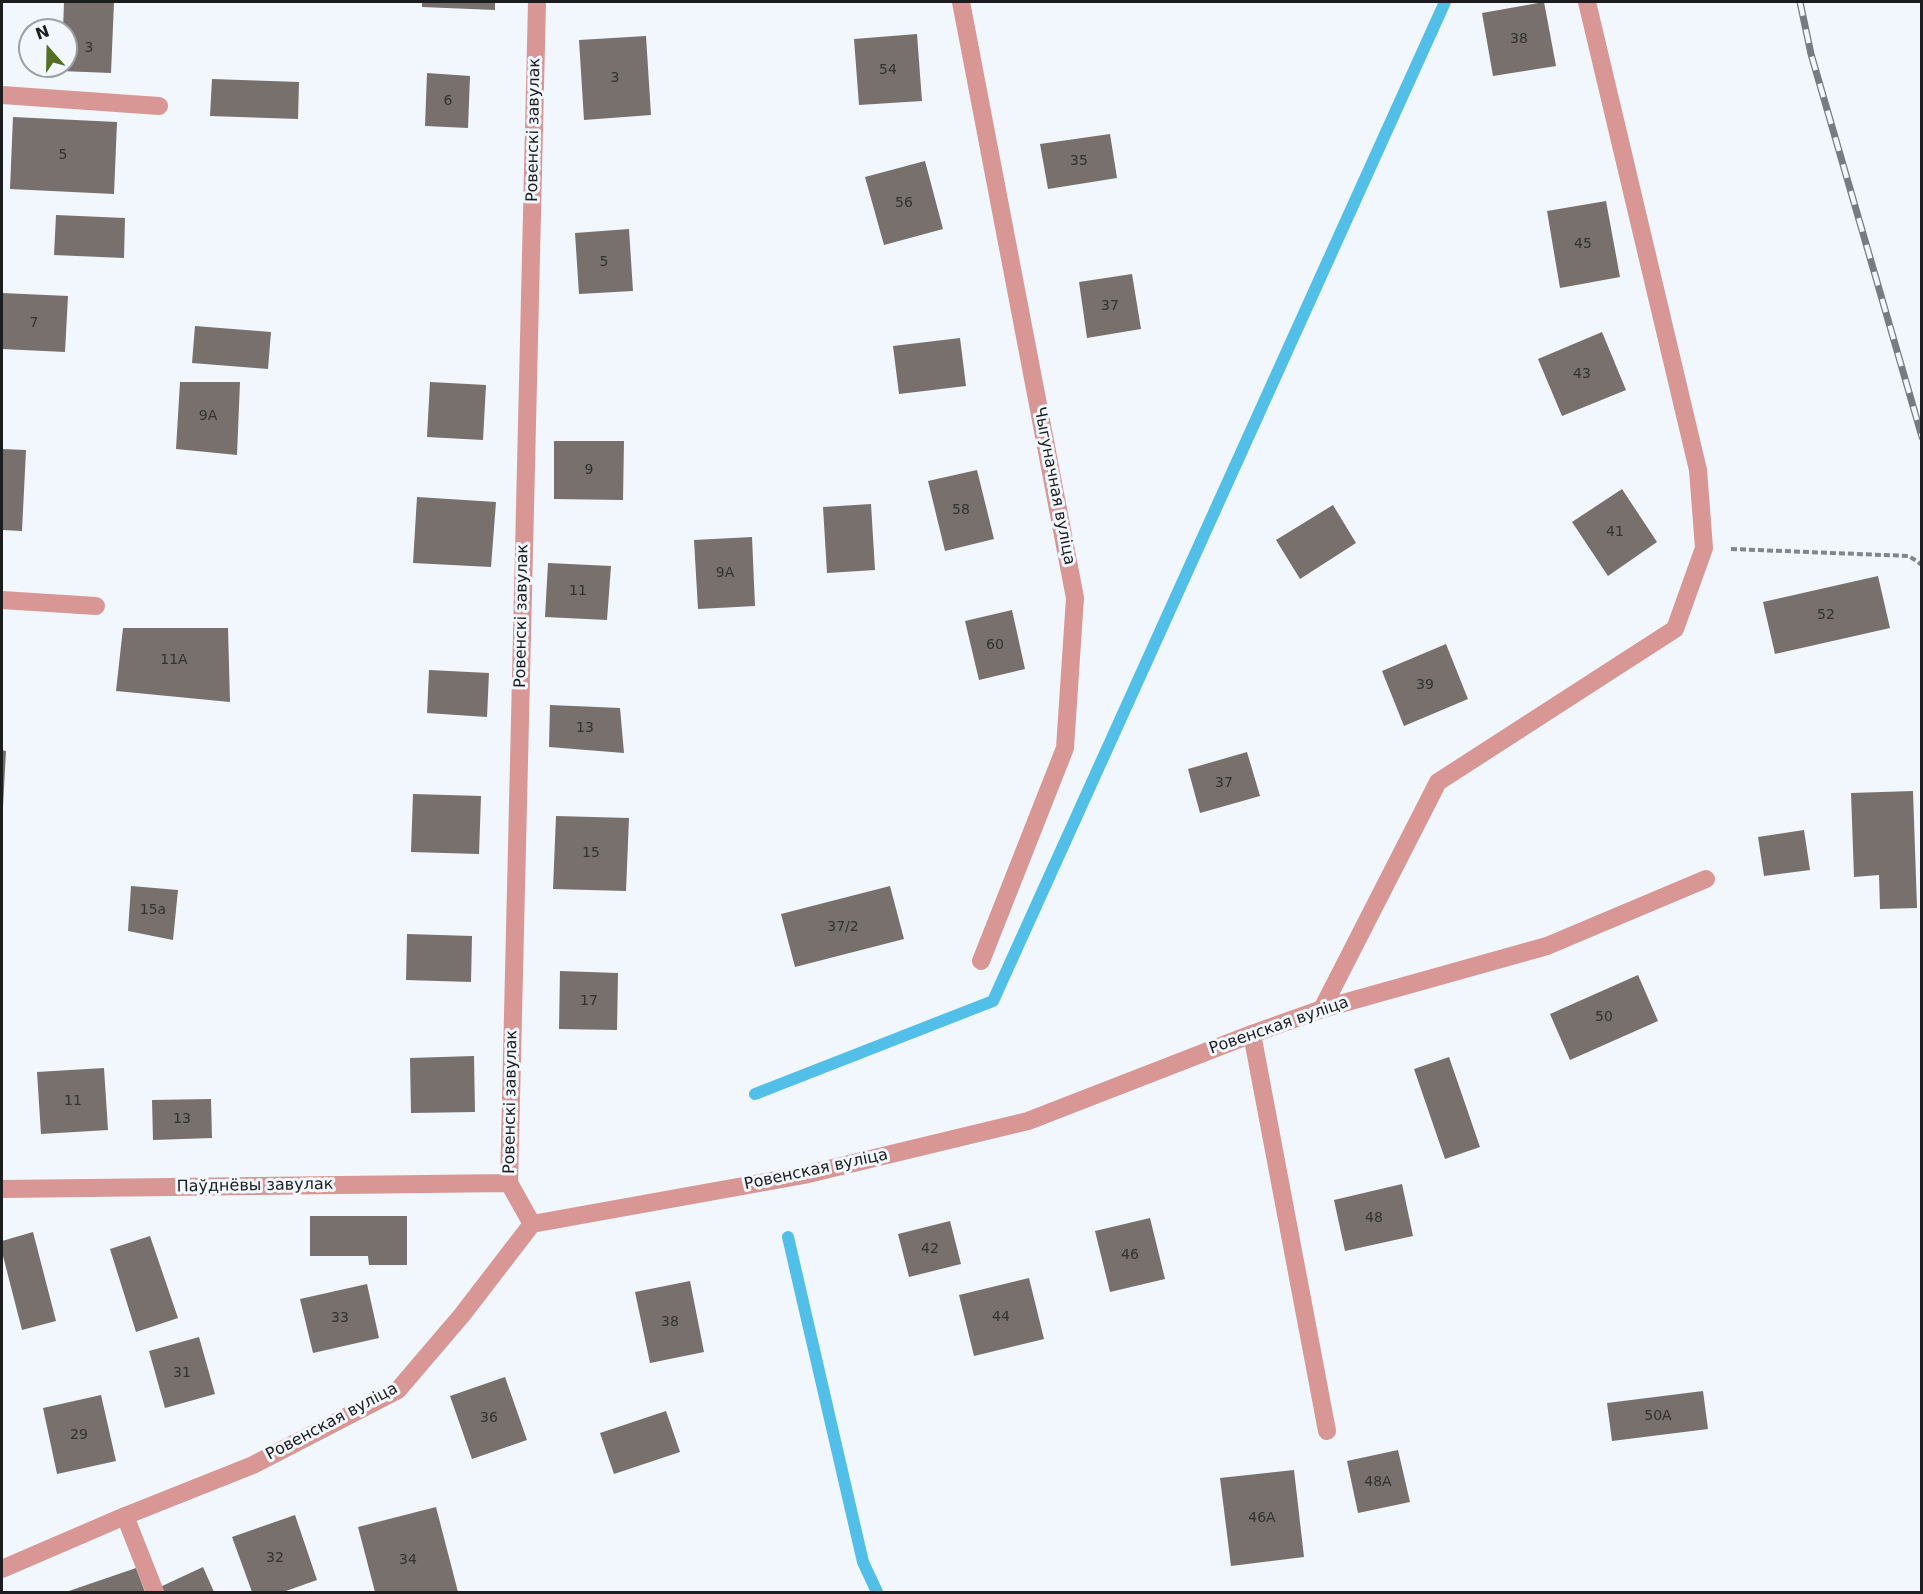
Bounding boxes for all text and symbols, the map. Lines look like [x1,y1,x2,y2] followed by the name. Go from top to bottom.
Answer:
[18,18,78,78] north arrow
[33,21,52,44] text: N
[1510,31,1528,47] house number: 38
[85,40,93,56] house number: 3
[523,58,545,202] street label: Ровенскі завулак
[879,62,897,78] house number: 54
[611,70,619,86] house number: 3
[444,93,452,109] house number: 6
[59,147,67,163] house number: 5
[1070,153,1088,169] house number: 35
[895,195,913,211] house number: 56
[1574,236,1592,252] house number: 45
[600,254,608,270] house number: 5
[1101,298,1119,314] house number: 37
[30,315,38,331] house number: 7
[1573,366,1591,382] house number: 43
[1029,405,1079,567] street label: Чыгуначная вуліца
[199,408,217,424] house number: 9А
[585,462,593,478] house number: 9
[952,502,970,518] house number: 58
[1606,524,1624,540] house number: 41
[511,544,533,688] street label: Ровенскі завулак
[716,565,734,581] house number: 9А
[569,583,587,599] house number: 11
[1817,607,1835,623] house number: 52
[986,637,1004,653] house number: 60
[160,652,188,668] house number: 11А
[1416,677,1434,693] house number: 39
[576,720,594,736] house number: 13
[1215,775,1233,791] house number: 37
[582,845,600,861] house number: 15
[140,902,166,918] house number: 15а
[827,919,859,935] house number: 37/2
[580,993,598,1009] house number: 17
[1207,993,1351,1059] street label: Ровенская вуліца
[1595,1009,1613,1025] house number: 50
[500,1030,522,1174] street label: Ровенскі завулак
[64,1093,82,1109] house number: 11
[173,1111,191,1127] house number: 13
[742,1145,890,1195] street label: Ровенская вуліца
[176,1175,334,1197] street label: Паўднёвы завулак
[1365,1210,1383,1226] house number: 48
[921,1241,939,1257] house number: 42
[1121,1247,1139,1263] house number: 46
[992,1309,1010,1325] house number: 44
[331,1310,349,1326] house number: 33
[661,1314,679,1330] house number: 38
[173,1365,191,1381] house number: 31
[263,1379,401,1465] street label: Ровенская вуліца
[1644,1408,1672,1424] house number: 50А
[480,1410,498,1426] house number: 36
[70,1427,88,1443] house number: 29
[1364,1474,1392,1490] house number: 48А
[1248,1510,1276,1526] house number: 46А
[266,1550,284,1566] house number: 32
[399,1552,417,1568] house number: 34

